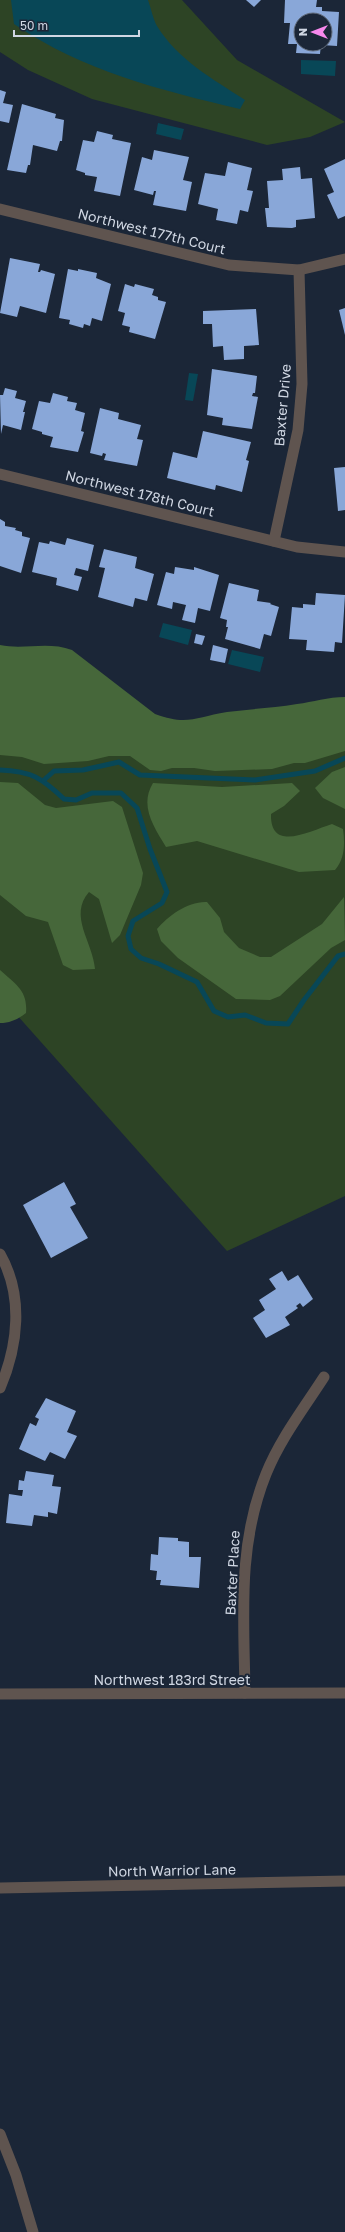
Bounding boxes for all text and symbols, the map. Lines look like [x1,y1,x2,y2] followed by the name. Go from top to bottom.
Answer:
[14,12,139,38] scale bar
[293,12,333,52] north arrow
[20,18,48,33] text: 50 m
[296,28,309,36] text: N
[76,204,228,258] street label: Northwest 177th Court
[270,363,294,447] street label: Baxter Drive
[64,466,216,520] street label: Northwest 178th Court
[221,1530,243,1616] street label: Baxter Place
[93,1671,251,1688] street label: Northwest 183rd Street
[108,1860,236,1880] street label: North Warrior Lane

